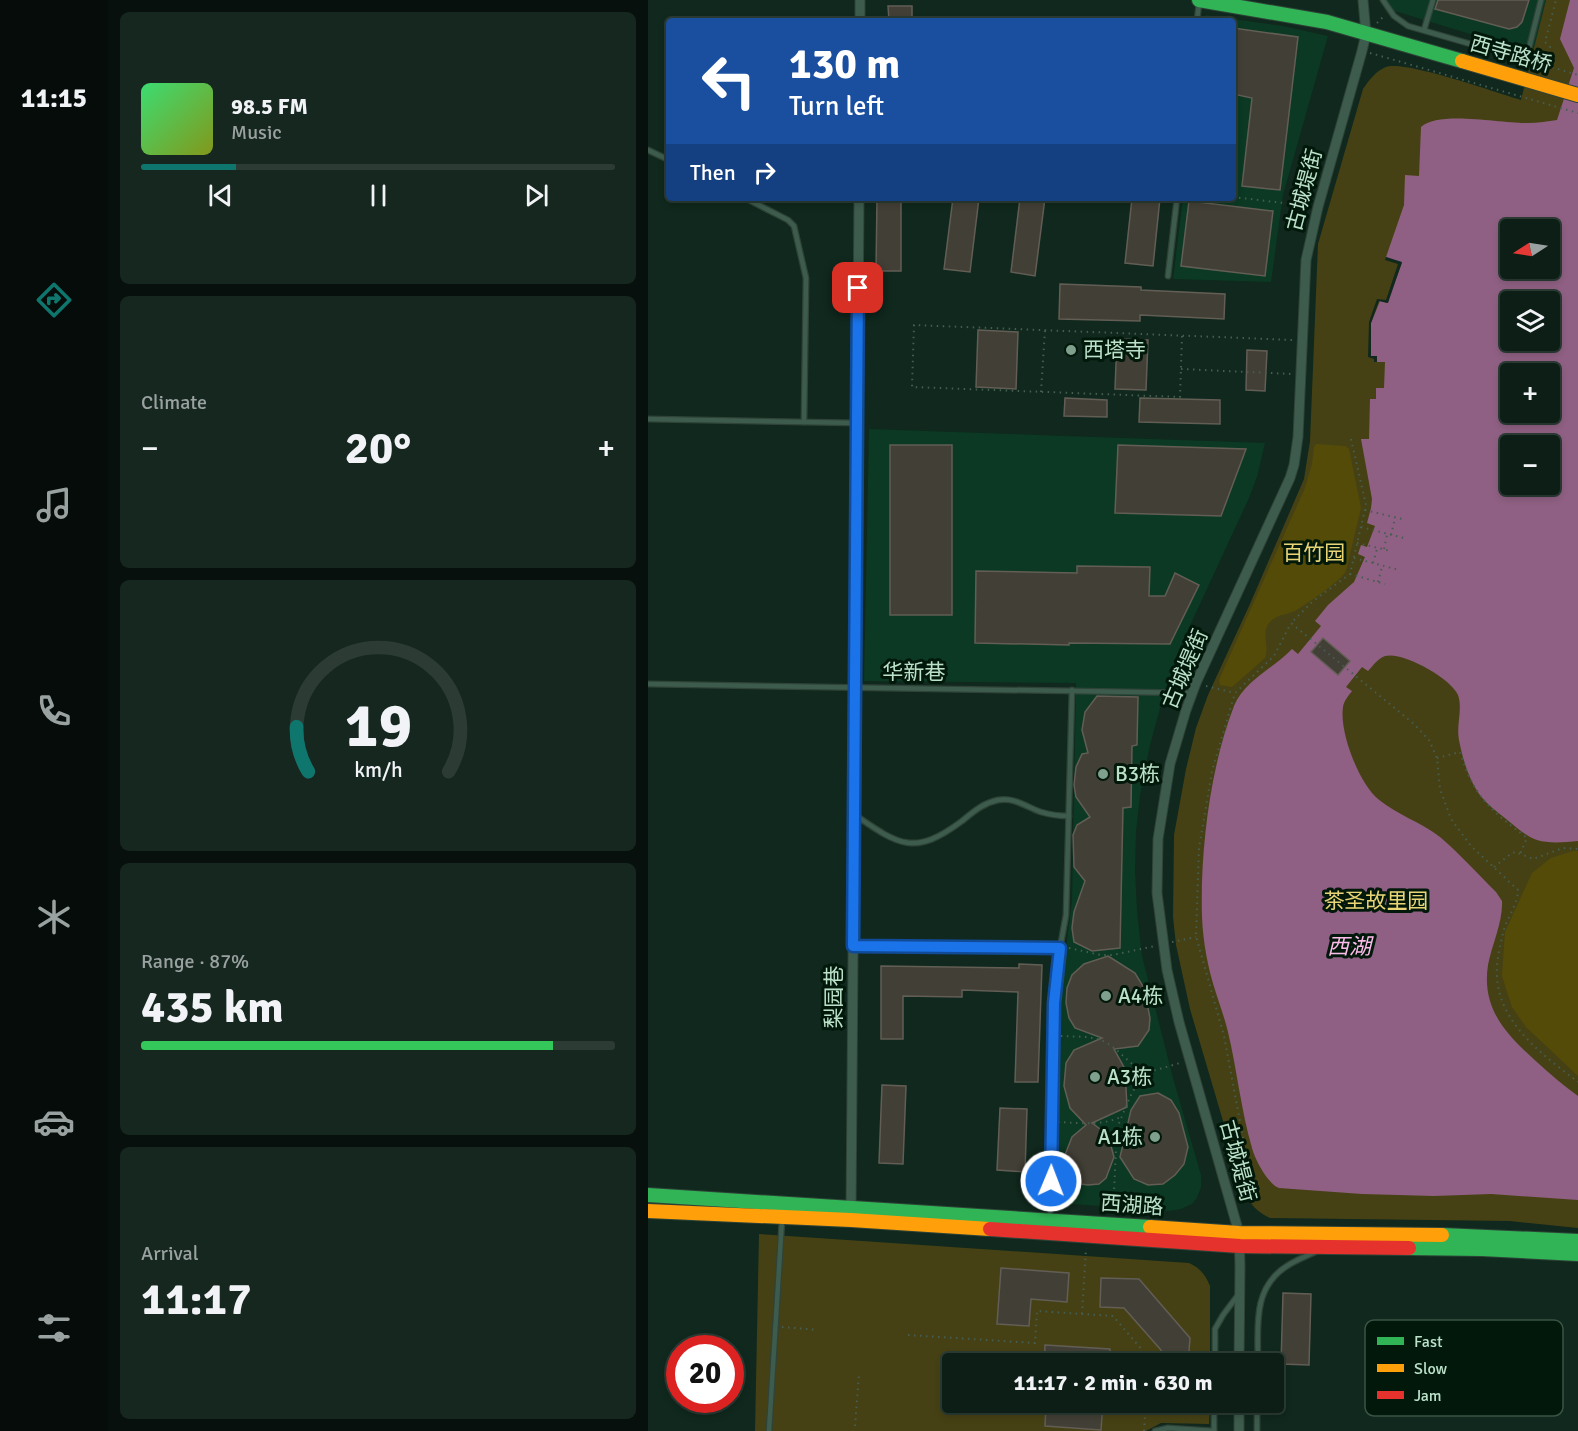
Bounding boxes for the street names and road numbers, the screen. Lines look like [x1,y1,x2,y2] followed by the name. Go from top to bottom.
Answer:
[1467,30,1555,78] street label: 西寺路桥
[1281,146,1327,234] street label: 古城堤街
[1157,625,1213,713] street label: 古城堤街
[883,659,946,685] street label: 华新巷
[821,966,847,1029] street label: 梨园巷
[1215,1117,1261,1205] street label: 古城堤街
[1100,1190,1164,1220] street label: 西湖路

